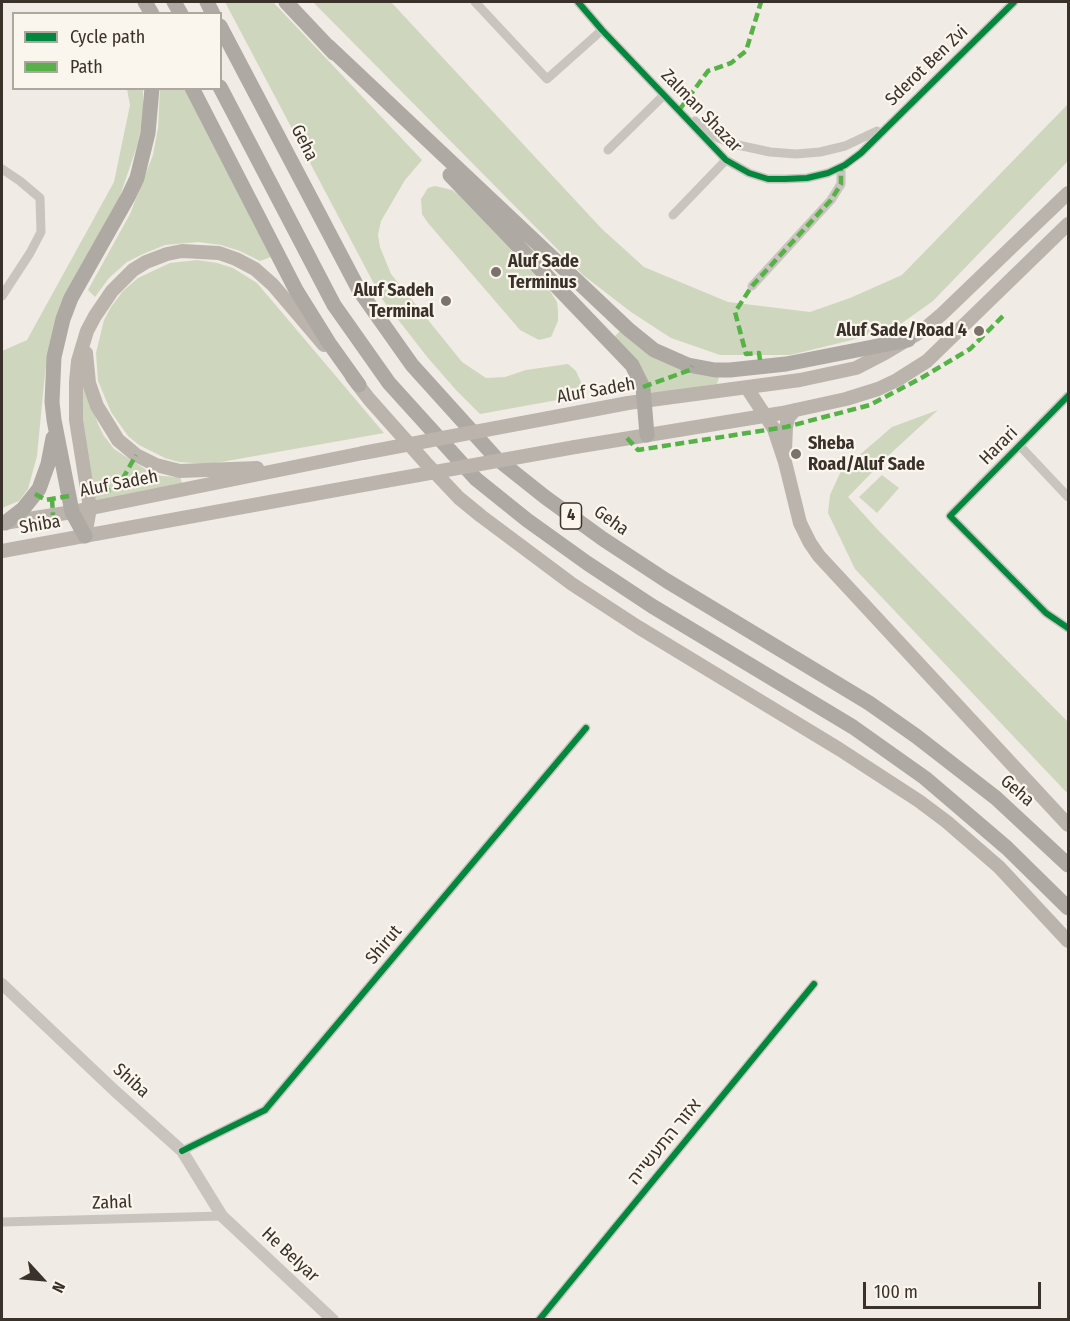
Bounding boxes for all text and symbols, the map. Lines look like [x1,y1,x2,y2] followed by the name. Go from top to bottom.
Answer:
[12,12,222,90] legend
[881,21,973,111] street label: Sderot Ben Zvi
[70,26,145,48] text: Cycle path
[70,56,103,78] text: Path
[656,65,746,157] street label: Zalman Shazar
[286,121,322,165] street label: Geha
[508,251,579,294] place label: Aluf Sade Terminus
[489,265,503,279] marker: Aluf Sade Terminus
[354,280,434,322] place label: Aluf Sadeh Terminal
[439,294,453,308] marker: Aluf Sadeh Terminal
[837,320,967,342] place label: Aluf Sade/Road 4
[972,324,986,338] marker: Aluf Sade/Road 4
[555,373,637,409] street label: Aluf Sadeh
[975,422,1023,470] street label: Harari
[808,433,925,476] place label: Sheba Road/Aluf Sade
[789,447,803,461] marker: Sheba Road/Aluf Sade
[78,466,160,502] street label: Aluf Sadeh
[589,501,633,541] street label: Geha
[560,503,582,529] road number: 4
[18,511,62,539] street label: Shiba
[996,771,1038,811] street label: Geha
[361,921,407,969] street label: Shirut
[108,1059,154,1103] street label: Shiba
[624,1095,706,1189] street label: אזור התעשייה
[92,1192,132,1214] street label: Zahal
[257,1223,323,1287] street label: He BeIyar
[12,1249,72,1309] north arrow
[866,1270,1044,1308] scale bar
[48,1279,69,1296] text: N
[874,1281,918,1303] text: 100 m

